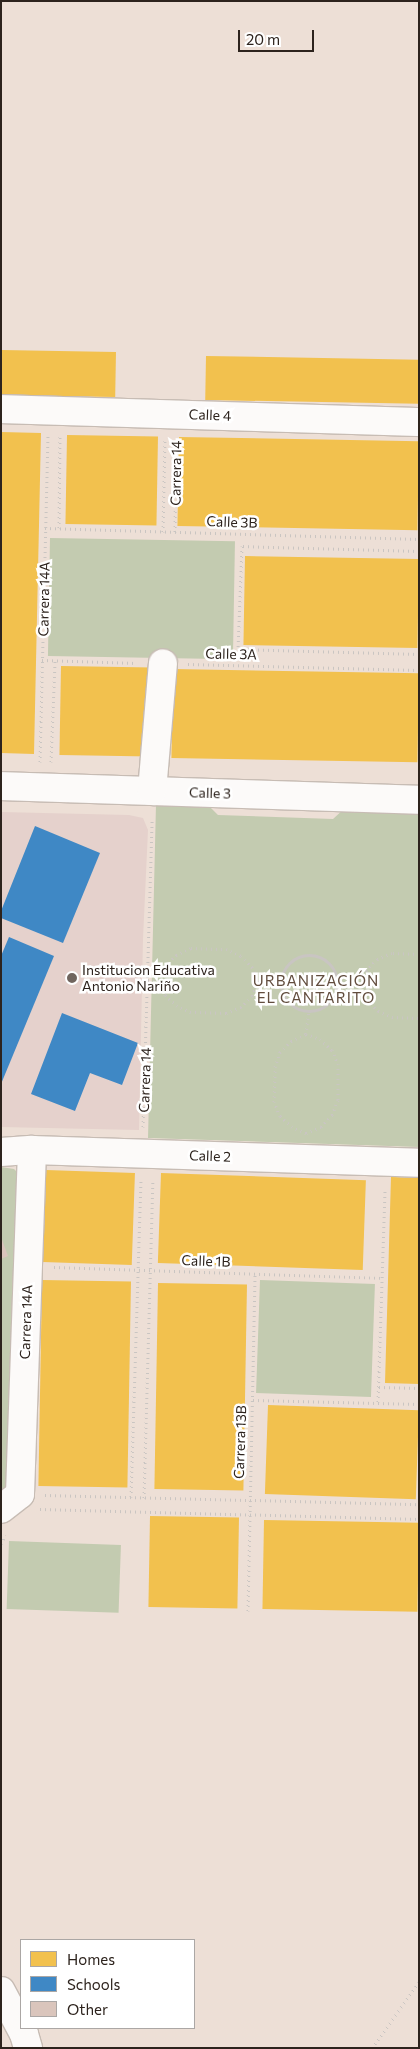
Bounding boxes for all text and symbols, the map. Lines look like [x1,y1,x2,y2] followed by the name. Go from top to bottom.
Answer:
[240,20,316,52] scale bar
[246,30,280,48] text: 20 m
[188,406,232,424] street label: Calle 4
[167,440,185,506] street label: Carrera 14
[206,513,258,531] street label: Calle 3B
[35,561,53,637] street label: Carrera 14A
[205,645,257,663] street label: Calle 3A
[189,784,231,802] street label: Calle 3
[82,962,215,994] place label: Institucion Educativa Antonio Nariño
[251,971,381,1006] district label: URBANIZACIÓN EL CANTARITO
[66,972,78,984] marker: Institucion Educativa Antonio Nariño
[135,1047,155,1113] street label: Carrera 14
[189,1147,231,1165] street label: Calle 2
[181,1252,231,1270] street label: Calle 1B
[16,1284,36,1360] street label: Carrera 14A
[230,1405,250,1479] street label: Carrera 13B
[20,1939,195,2029] legend
[67,1950,115,1968] text: Homes
[67,1975,120,1993] text: Schools
[67,2000,108,2018] text: Other

